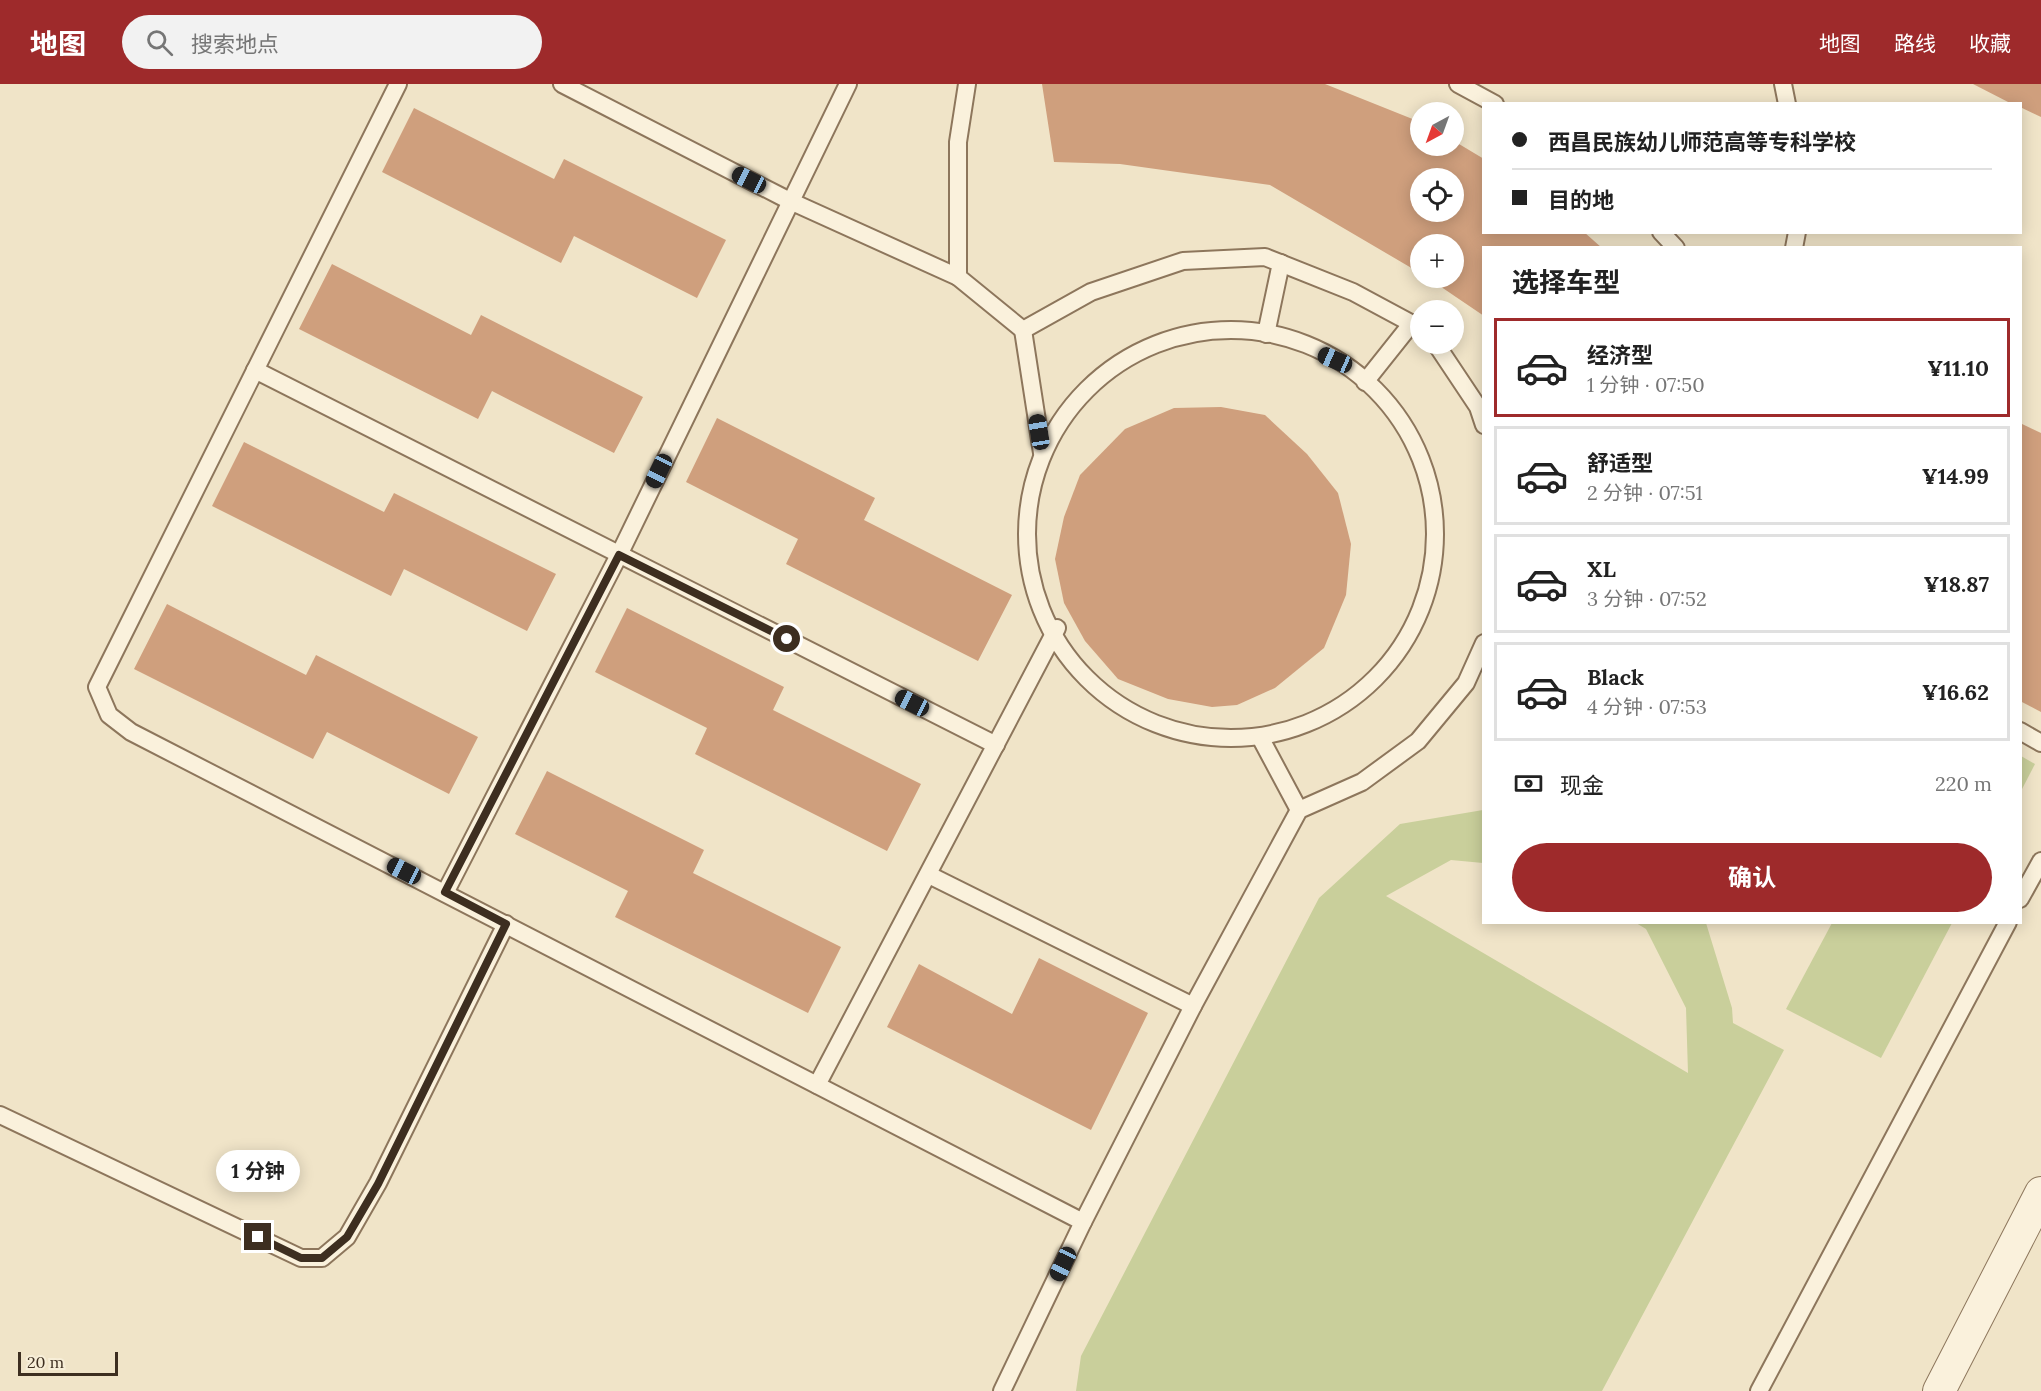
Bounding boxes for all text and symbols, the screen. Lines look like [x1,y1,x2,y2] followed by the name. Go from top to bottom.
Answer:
[122,15,542,69] search box
[30,26,86,62] text: 地图
[143,26,176,59] icon: search
[191,30,279,58] text: 搜索地点
[1819,30,1861,57] text: 地图
[1894,30,1936,57] text: 路线
[1969,30,2011,57] text: 收藏
[1410,102,1464,156] north arrow
[1410,102,1464,354] map controls
[1548,128,1856,156] text: 西昌民族幼儿师范高等专科学校
[729,164,769,196] car
[1410,168,1464,222] button: locate
[1548,186,1614,214] text: 目的地
[1410,234,1464,288] button: +
[1512,265,1620,299] text: 选择车型
[1410,300,1464,354] button: −
[1515,341,1569,395] icon: car
[1587,341,1653,369] text: 经济型
[1315,344,1355,376] car
[1927,354,1989,382] text: ¥11.10
[1587,372,1705,397] text: 1 分钟 · 07:50
[1027,413,1051,451] car
[1515,449,1569,503] icon: car
[1587,449,1653,477] text: 舒适型
[643,451,675,491] car
[1922,462,1989,490] text: ¥14.99
[1587,480,1703,505] text: 2 分钟 · 07:51
[1587,555,1616,583] text: XL
[1515,557,1569,611] icon: car
[1924,570,1989,598] text: ¥18.87
[1587,586,1707,611] text: 3 分钟 · 07:52
[773,625,800,652] route start
[1587,663,1644,691] text: Black
[1515,665,1569,719] icon: car
[1922,678,1989,706] text: ¥16.62
[892,687,932,719] car
[1587,694,1707,719] text: 4 分钟 · 07:53
[1512,767,1545,800] icon: cash
[1560,771,1604,799] text: 现金
[1935,771,1992,796] text: 220 m
[1512,843,1992,912] button: 确认
[384,855,424,887] car
[216,1150,300,1192] callout: 1 分钟
[231,1158,285,1183] text: 1 分钟
[244,1223,271,1250] route end
[1047,1244,1079,1284] car
[18,1349,118,1376] scale bar
[27,1352,64,1372] text: 20 m

